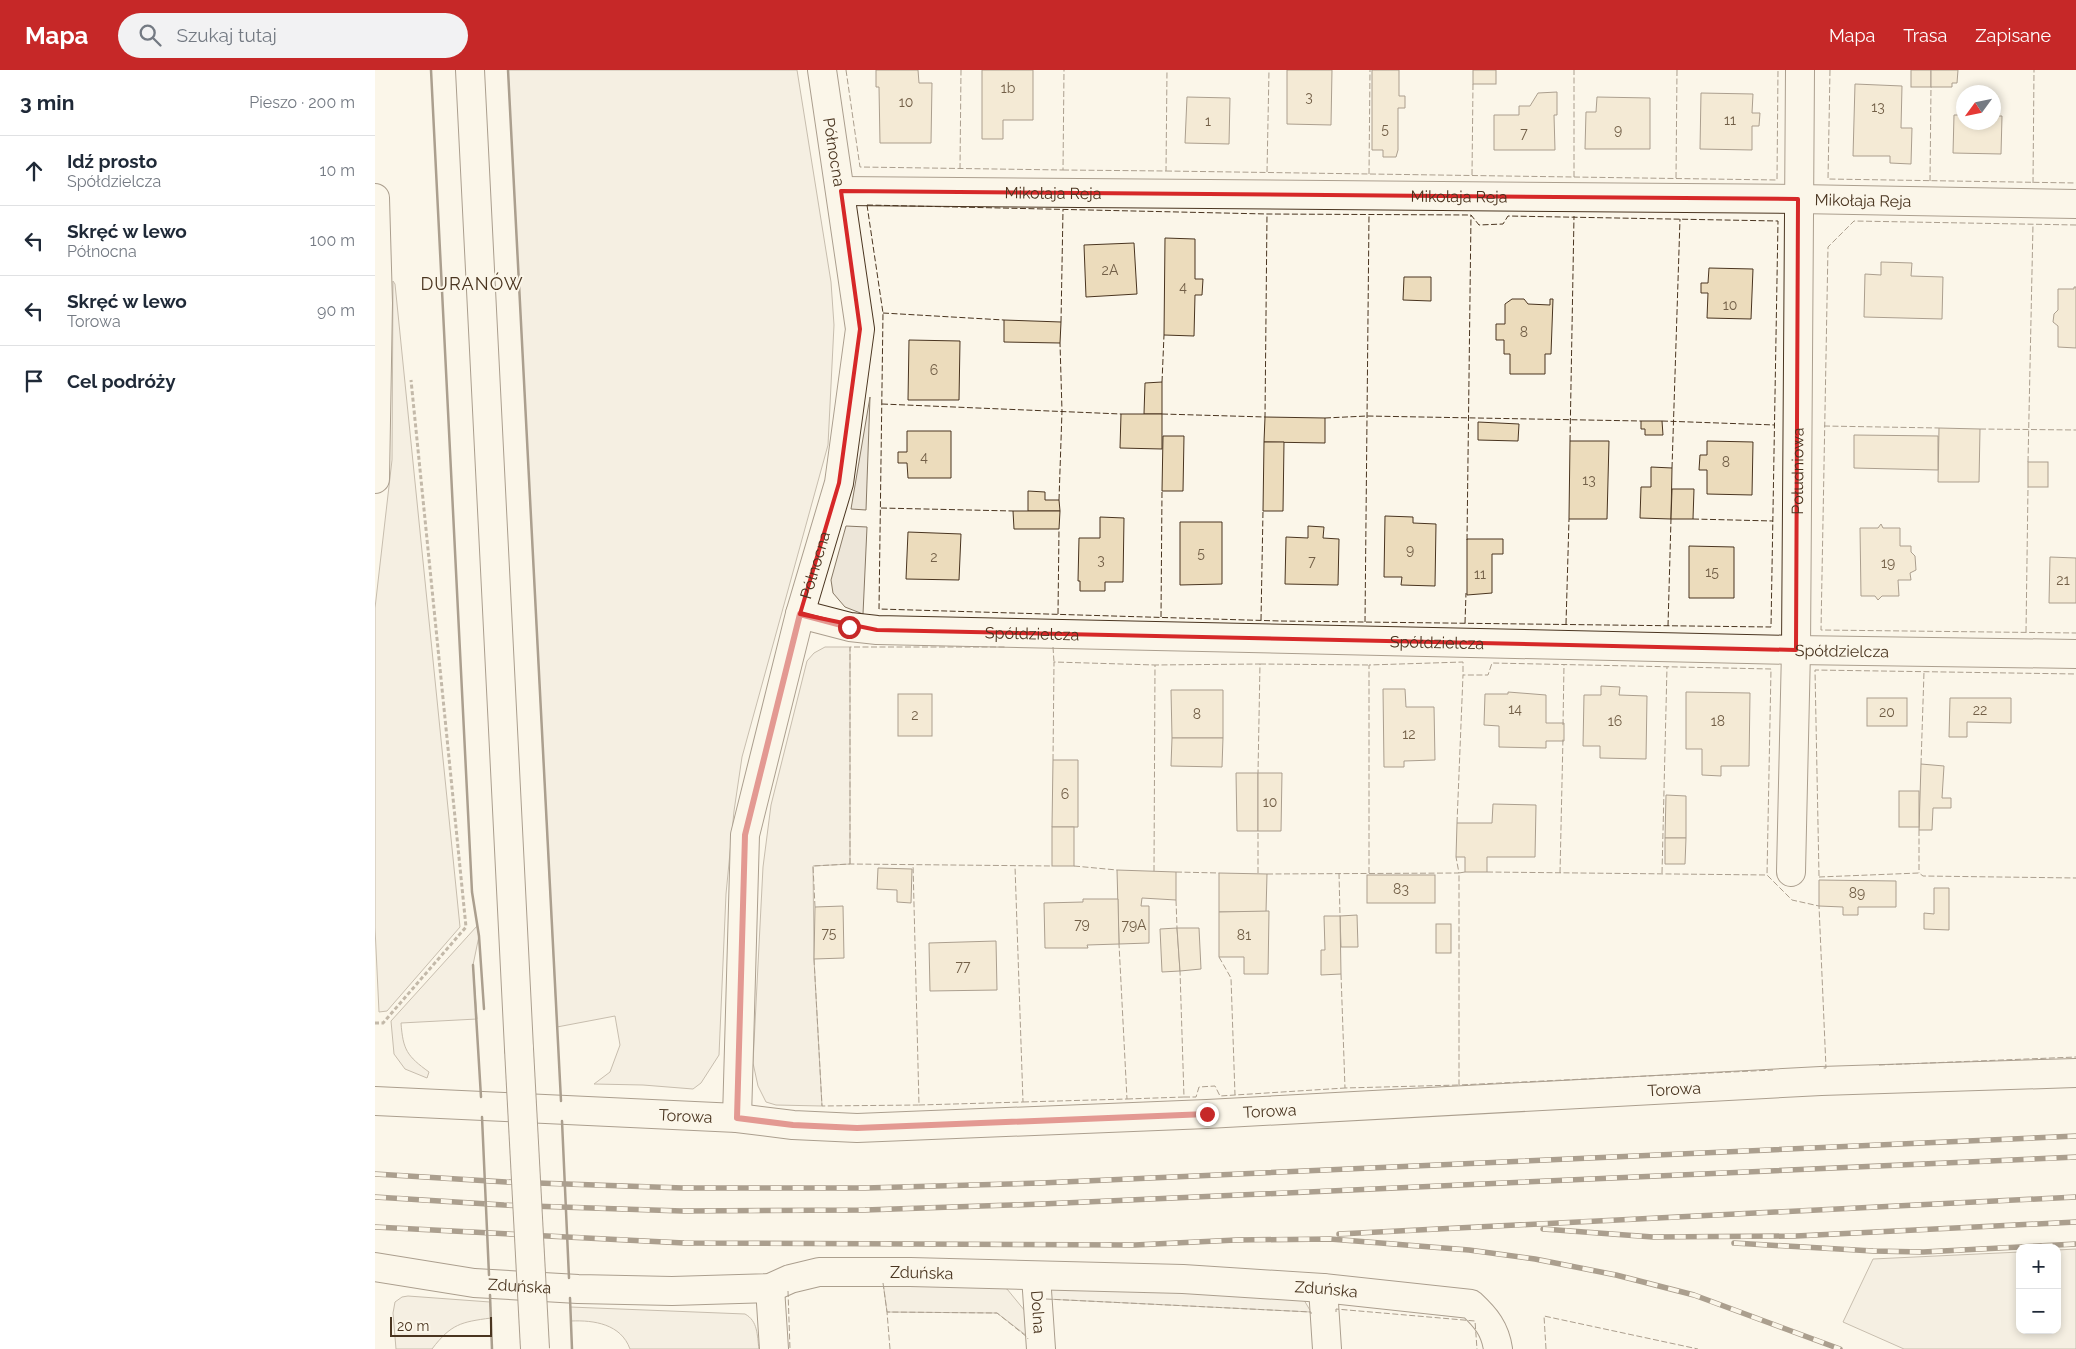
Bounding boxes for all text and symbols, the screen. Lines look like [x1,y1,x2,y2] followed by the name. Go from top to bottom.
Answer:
[118,13,468,58] search box
[25,21,88,50] text: Mapa
[136,21,164,49] icon: search
[176,24,277,46] text: Szukaj tutaj
[1829,25,1875,46] text: Mapa
[1903,25,1947,46] text: Trasa
[1975,25,2051,46] text: Zapisane
[1001,80,1016,96] house number: 1b
[1956,85,2001,130] north arrow
[1305,89,1313,105] house number: 3
[20,90,74,115] text: 3 min
[249,93,355,112] text: Pieszo · 200 m
[899,94,913,110] house number: 10
[1871,99,1885,115] house number: 13
[1724,112,1736,128] house number: 11
[1205,113,1211,129] house number: 1
[819,116,849,188] street label: Północna
[1381,121,1389,137] house number: 5
[1614,122,1622,138] house number: 9
[1520,125,1528,141] house number: 7
[67,150,157,172] text: Idź prosto
[20,157,48,185] icon: ahead
[320,161,355,180] text: 10 m
[67,172,161,191] text: Spółdzielcza
[1004,183,1102,203] street label: Mikołaja Reja
[1410,186,1508,206] street label: Mikołaja Reja
[1814,190,1912,211] street label: Mikołaja Reja
[67,220,187,242] text: Skręć w lewo
[20,227,48,255] icon: left
[310,231,355,250] text: 100 m
[67,242,137,261] text: Północna
[1102,262,1119,278] house number: 2A
[420,272,524,294] district label: DURANÓW
[1179,279,1187,295] house number: 4
[67,290,187,312] text: Skręć w lewo
[20,297,48,325] icon: left
[1723,297,1737,313] house number: 10
[317,301,355,320] text: 90 m
[67,312,121,331] text: Torowa
[1520,324,1528,340] house number: 8
[930,362,938,378] house number: 6
[20,367,48,395] icon: arrive
[67,370,176,392] text: Cel podróży
[1787,427,1807,515] street label: Południowa
[920,449,928,465] house number: 4
[1722,454,1730,470] house number: 8
[1582,472,1596,488] house number: 13
[796,529,834,601] street label: Północna
[1406,542,1414,558] house number: 9
[1197,545,1205,561] house number: 5
[930,549,938,565] house number: 2
[1097,552,1105,568] house number: 3
[1308,553,1316,569] house number: 7
[1881,555,1895,571] house number: 19
[1705,564,1719,580] house number: 15
[1474,566,1486,582] house number: 11
[2056,572,2070,588] house number: 21
[838,616,861,639] route start
[985,623,1079,644] street label: Spółdzielcza
[1390,632,1484,653] street label: Spółdzielcza
[1795,640,1889,661] street label: Spółdzielcza
[1508,701,1522,717] house number: 14
[1973,702,1987,718] house number: 22
[1879,704,1895,720] house number: 20
[1193,706,1201,722] house number: 8
[911,707,919,723] house number: 2
[1608,713,1622,729] house number: 16
[1711,713,1725,729] house number: 18
[1402,726,1416,742] house number: 12
[1061,786,1069,802] house number: 6
[1263,794,1277,810] house number: 10
[1393,881,1409,897] house number: 83
[1849,885,1865,901] house number: 89
[1074,916,1090,932] house number: 79
[1121,917,1147,933] house number: 79A
[822,925,837,941] house number: 75
[1237,927,1251,943] house number: 81
[956,958,971,974] house number: 77
[1647,1078,1701,1100] street label: Torowa
[1242,1100,1297,1122] street label: Torowa
[1196,1103,1219,1126] route end
[658,1105,713,1126] street label: Torowa
[2016,1244,2061,1334] map controls
[2016,1244,2061,1289] button: +
[890,1262,954,1283] street label: Zduńska
[487,1274,552,1297] street label: Zduńska
[1294,1277,1359,1301] street label: Zduńska
[2016,1289,2061,1334] button: −
[1027,1290,1049,1334] street label: Dolna
[390,1314,493,1337] scale bar
[397,1318,429,1334] text: 20 m

